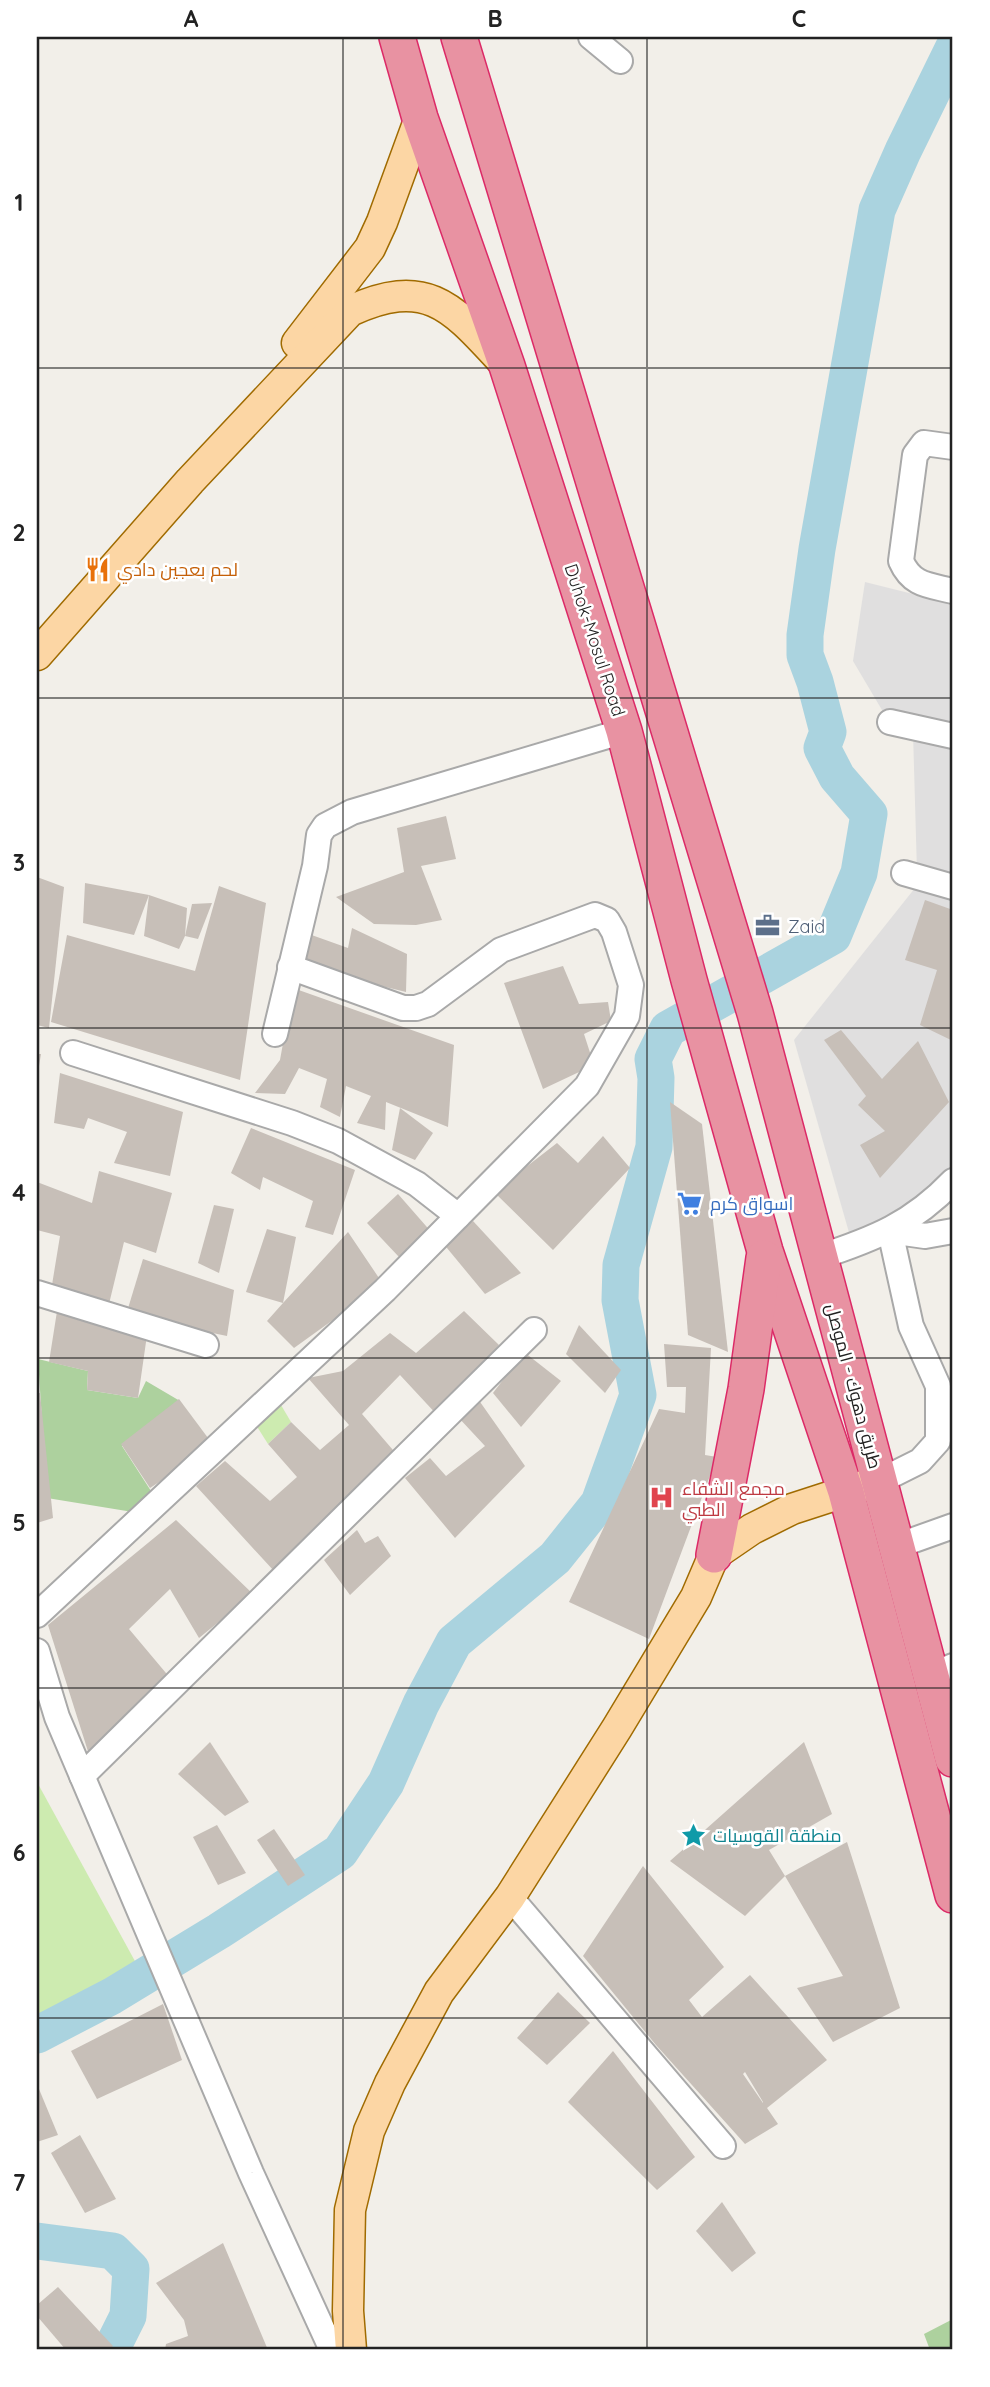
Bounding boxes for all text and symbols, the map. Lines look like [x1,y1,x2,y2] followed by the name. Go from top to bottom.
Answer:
[184,4,199,33] text: A
[487,4,503,33] text: B
[792,4,806,33] text: C
[15,188,23,217] text: 1
[12,518,26,547] text: 2
[83,555,111,583] restaurant icon: لحم بعجين دادي
[117,558,238,584] place label: لحم بعجين دادي
[559,561,631,719] street label: Duhok-Mosul Road
[13,848,25,877] text: 3
[754,912,782,940] office icon: Zaid
[788,915,825,938] place label: Zaid
[12,1178,26,1207] text: 4
[676,1189,704,1217] supermarket icon: اسواق كرم
[710,1192,793,1216] place label: اسواق كرم
[820,1301,887,1471] street label: طريق دهوك - الموصل
[682,1477,785,1524] place label: مجمع الشفاء الطبي
[648,1484,676,1512] hospital icon: مجمع الشفاء الطبي
[12,1508,26,1537] text: 5
[679,1821,707,1849] place icon: منطقة القوسيات
[713,1824,842,1847] place label: منطقة القوسيات
[13,1838,25,1867] text: 6
[13,2168,26,2197] text: 7

